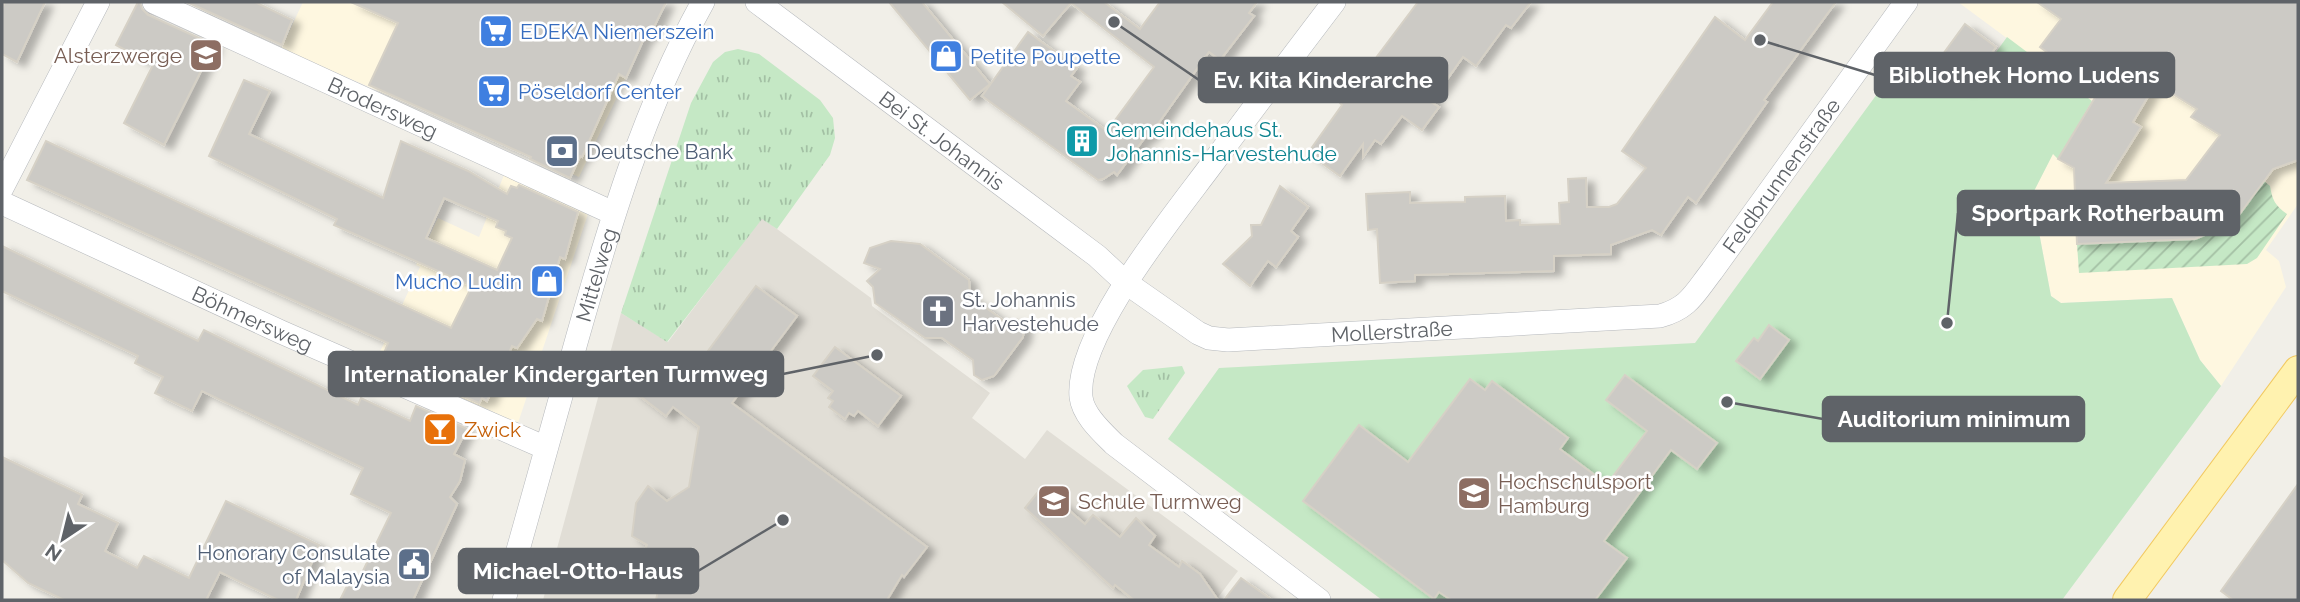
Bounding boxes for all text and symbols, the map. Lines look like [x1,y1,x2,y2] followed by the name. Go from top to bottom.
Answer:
[477,12,515,50] supermarket icon: EDEKA Niemerszein
[520,19,715,44] place label: EDEKA Niemerszein
[187,36,225,74] school or university icon: Alsterzwerge
[927,37,965,75] shop icon: Petite Poupette
[54,43,182,68] place label: Alsterzwerge
[970,44,1120,69] place label: Petite Poupette
[1875,53,2174,97] callout: Bibliothek Homo Ludens
[1199,58,1447,102] callout: Ev. Kita Kinderarche
[1888,61,2160,88] text: Bibliothek Homo Ludens
[1213,66,1433,93] text: Ev. Kita Kinderarche
[324,71,442,143] street label: Brodersweg
[475,72,513,110] supermarket icon: Pöseldorf Center
[518,79,682,104] place label: Pöseldorf Center
[874,85,1010,195] street label: Bei St. Johannis
[1717,93,1845,258] street label: Feldbrunnenstraße
[1106,117,1337,166] place label: Gemeindehaus St. Johannis-Harvestehude
[1063,122,1101,160] building icon: Gemeindehaus St. Johannis-Harvestehude
[543,132,581,170] bank icon: Deutsche Bank
[586,139,733,164] place label: Deutsche Bank
[1958,191,2239,235] callout: Sportpark Rotherbaum
[1972,199,2224,226] text: Sportpark Rotherbaum
[570,225,622,324] street label: Mittelweg
[528,262,566,300] shop icon: Mucho Ludin
[395,269,522,294] place label: Mucho Ludin
[188,280,317,357] street label: Böhmersweg
[962,287,1099,336] place label: St. Johannis Harvestehude
[919,292,957,330] church icon: St. Johannis Harvestehude
[1330,315,1453,347] street label: Mollerstraße
[329,352,783,396] callout: Internationaler Kindergarten Turmweg
[344,360,768,387] text: Internationaler Kindergarten Turmweg
[1823,397,2084,441] callout: Auditorium minimum
[1838,405,2070,432] text: Auditorium minimum
[421,410,459,448] bar icon: Zwick
[464,417,521,442] place label: Zwick
[1498,469,1652,518] place label: Hochschulsport Hamburg
[1455,474,1493,512] school or university icon: Hochschulsport Hamburg
[1035,482,1073,520] school or university icon: Schule Turmweg
[1078,489,1242,514] place label: Schule Turmweg
[28,504,98,574] north arrow
[41,540,65,566] text: N
[197,540,390,589] place label: Honorary Consulate of Malaysia
[395,545,433,583] public building icon: Honorary Consulate of Malaysia
[459,549,698,593] callout: Michael-Otto-Haus
[473,557,683,584] text: Michael-Otto-Haus

